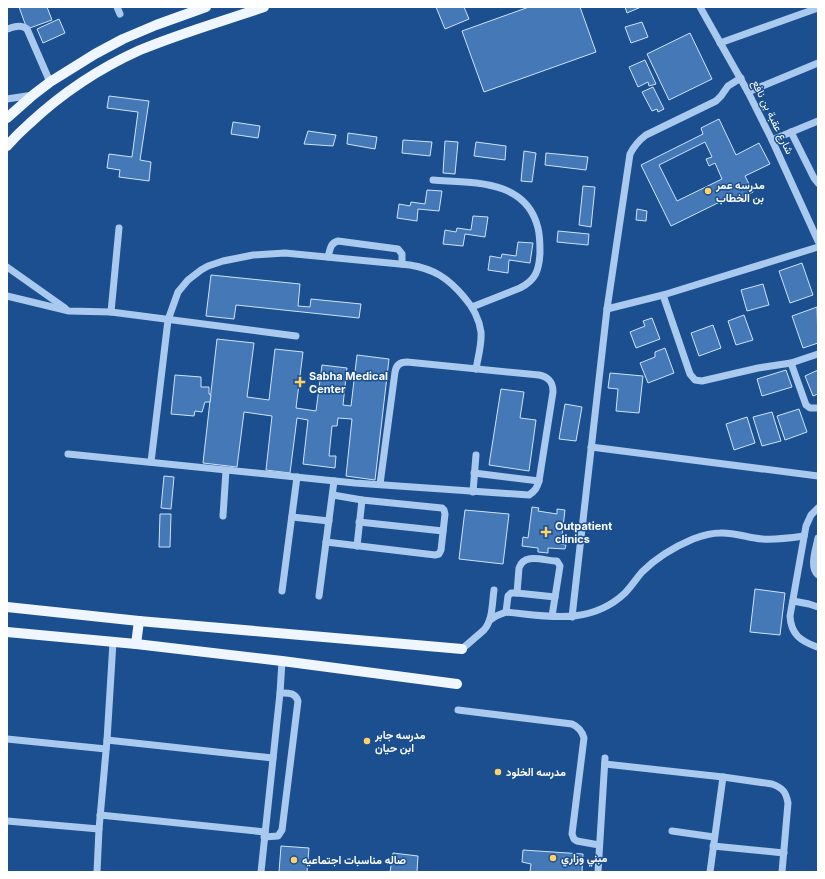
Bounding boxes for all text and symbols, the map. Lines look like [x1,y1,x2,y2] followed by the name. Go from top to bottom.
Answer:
[748,78,797,157] street label: شارع عقبة بن نافع
[715,178,765,205] place label: مدرسه عمر بن الخطاب
[703,186,713,196] marker: مدرسه عمر بن الخطاب
[309,369,388,396] place label: Sabha Medical Center
[294,376,306,388] marker: Sabha Medical Center
[555,519,612,546] place label: Outpatient clinics
[540,526,552,538] marker: Outpatient clinics
[374,728,426,755] place label: مدرسه جابر ابن حيان
[362,736,372,746] marker: مدرسه جابر ابن حيان
[506,765,566,779] place label: مدرسه الخلود
[493,767,503,777] marker: مدرسه الخلود
[561,851,607,867] place label: مبني وزاري
[302,853,406,867] place label: صاله مناسبات اجتماعيه
[548,853,558,863] marker: مبني وزاري
[289,855,299,865] marker: صاله مناسبات اجتماعيه

